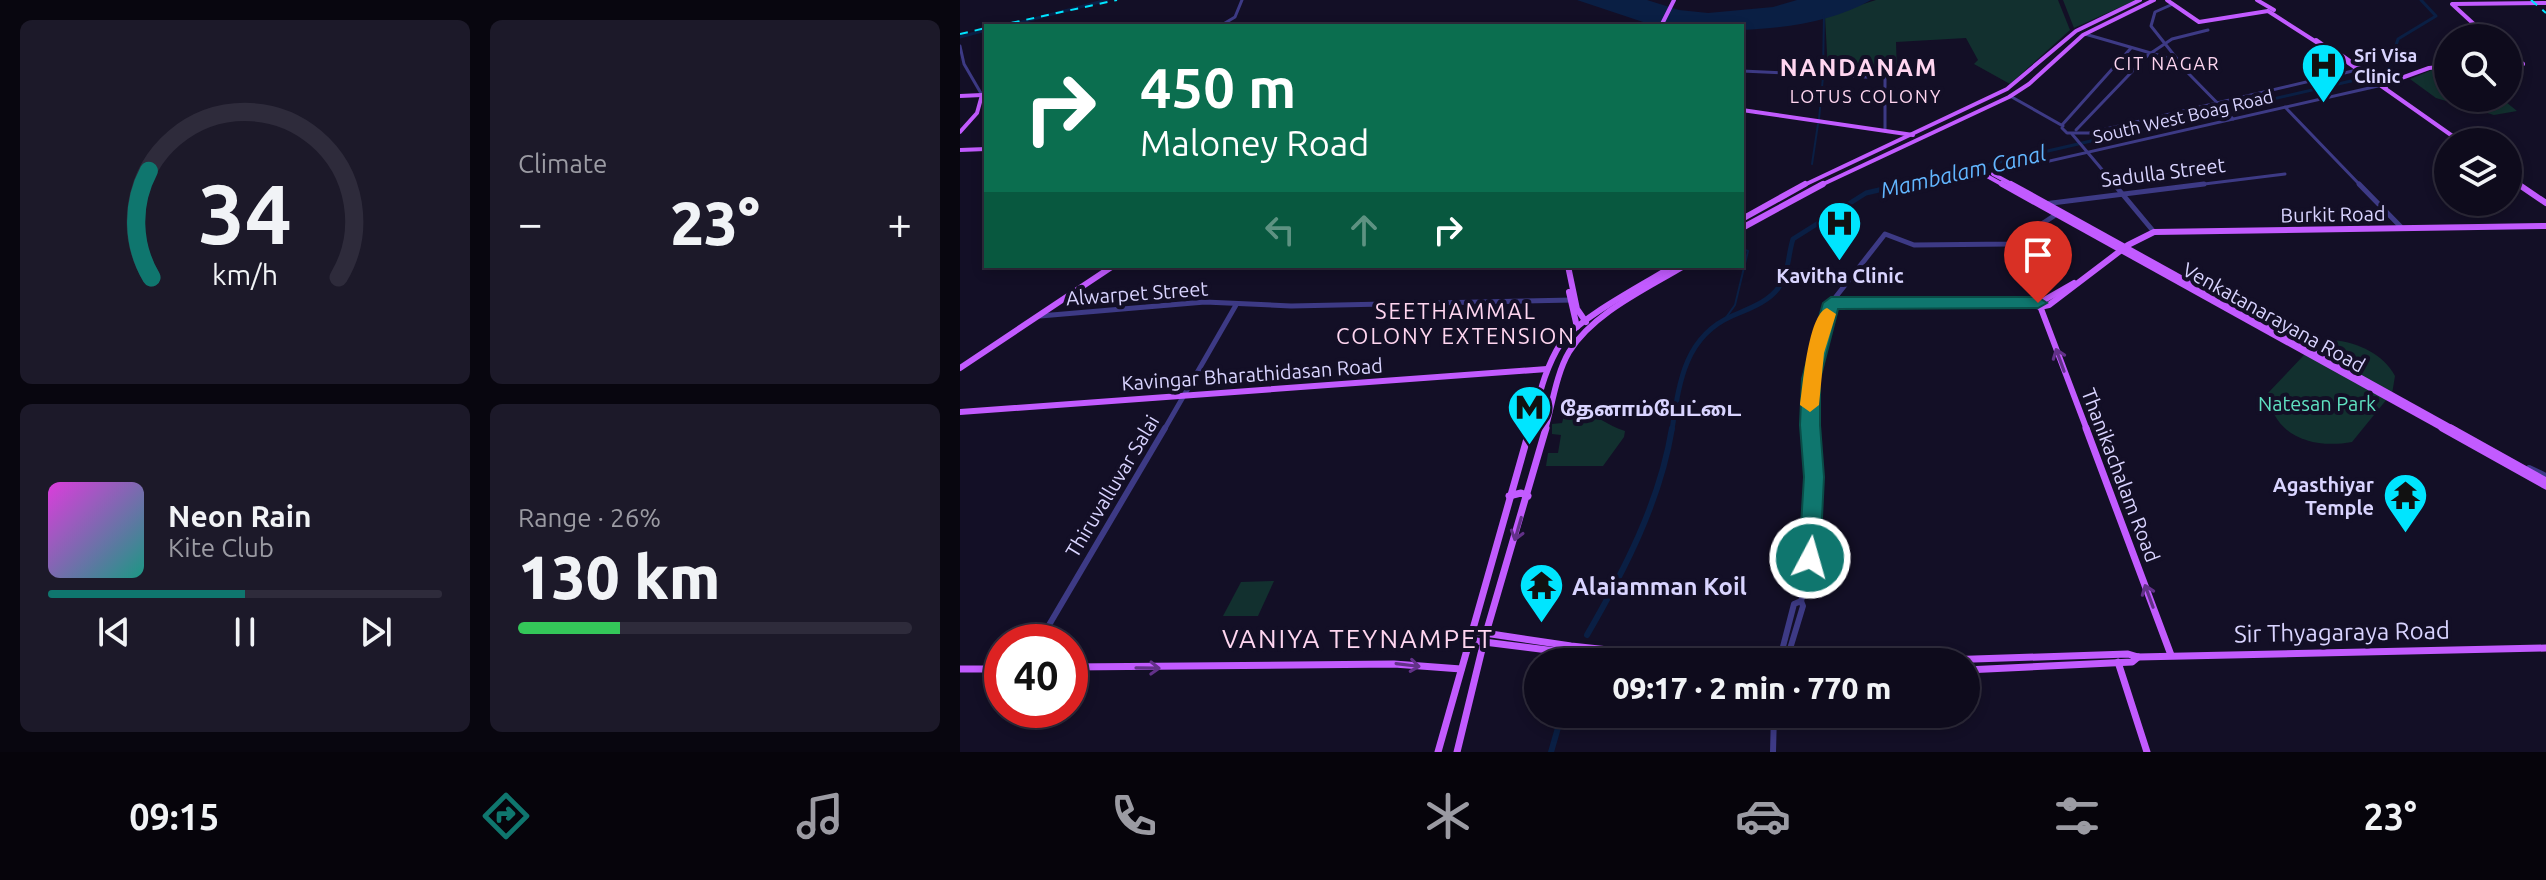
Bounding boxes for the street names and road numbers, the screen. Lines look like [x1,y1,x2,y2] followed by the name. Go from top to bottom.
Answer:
[2091,86,2275,146] street label: South West Boag Road
[2100,153,2227,191] street label: Sadulla Street
[2280,202,2386,226] street label: Burkit Road
[2179,257,2369,377] street label: Venkatanarayana Road
[1065,277,1209,309] street label: Alwarpet Street
[1121,353,1383,395] street label: Kavingar Bharathidasan Road
[2077,385,2165,565] street label: Thanikachalam Road
[1061,411,1163,561] street label: Thiruvalluvar Salai
[2234,617,2450,647] street label: Sir Thyagaraya Road

